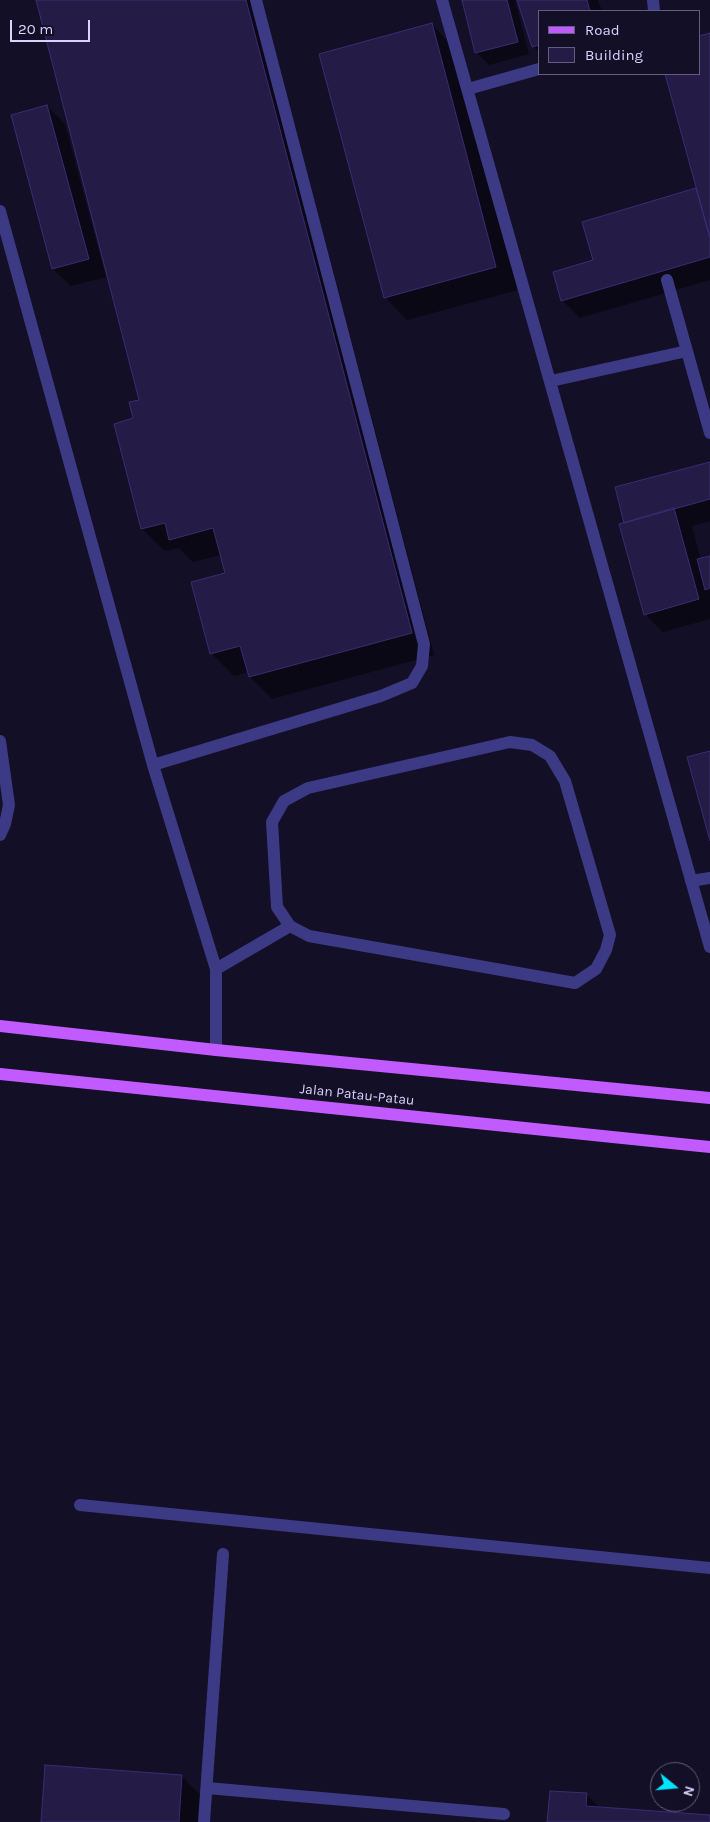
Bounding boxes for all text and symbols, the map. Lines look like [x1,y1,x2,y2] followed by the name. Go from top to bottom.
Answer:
[12,10,92,42] scale bar
[538,10,700,75] legend
[18,20,53,38] text: 20 m
[585,21,620,39] text: Road
[585,46,643,64] text: Building
[299,1081,415,1109] street label: Jalan Patau-Patau
[650,1762,700,1812] north arrow
[679,1784,698,1799] text: N

